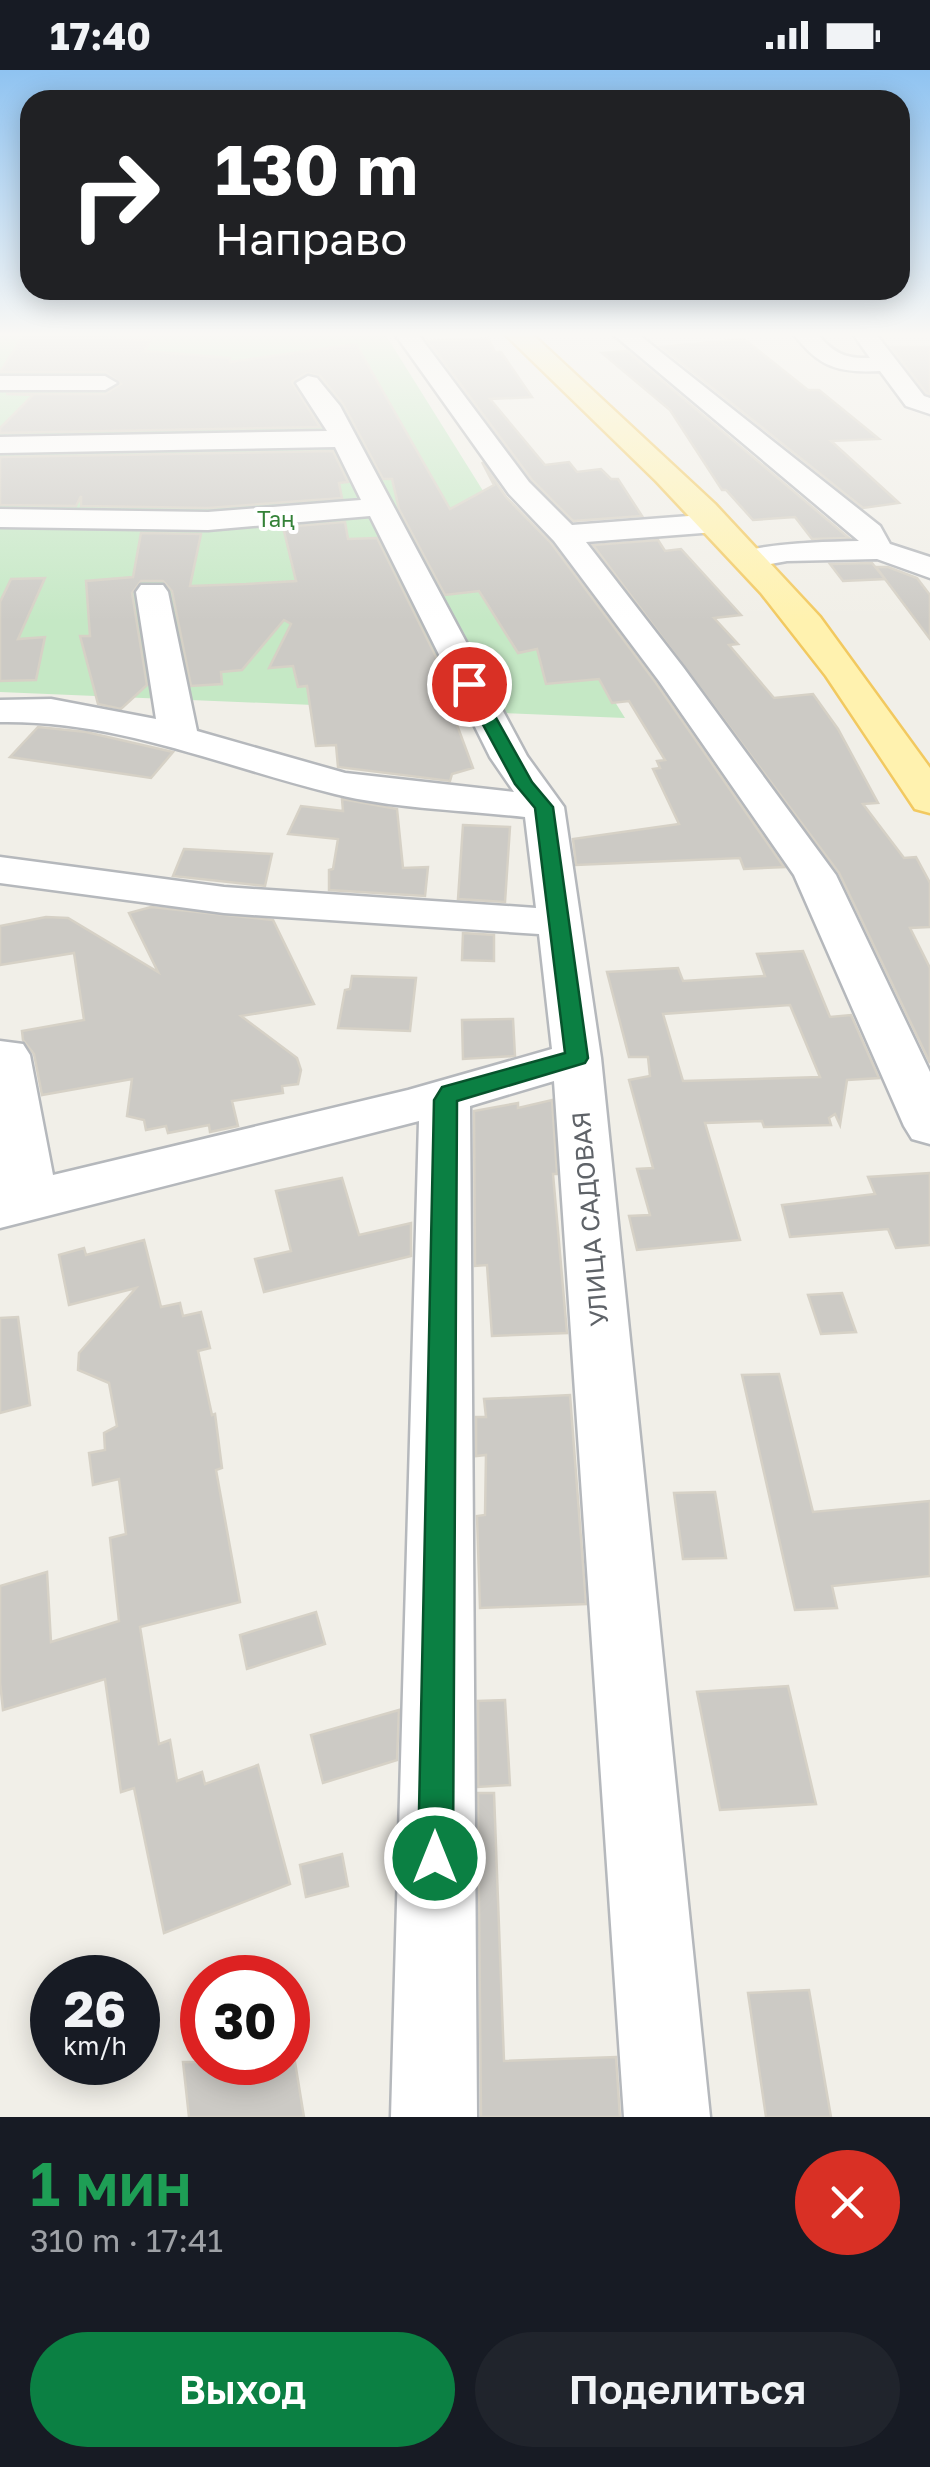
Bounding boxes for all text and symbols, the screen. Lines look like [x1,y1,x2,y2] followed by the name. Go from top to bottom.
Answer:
[50,13,151,58] text: 17:40
[215,126,418,210] text: 130 m
[50,130,180,260] icon: right
[215,211,407,265] text: Направо
[257,505,295,532] park label: Таң
[427,642,512,727] pin
[442,657,497,712] icon: arrive
[565,1110,614,1328] street label: УЛИЦА САДОВАЯ
[383,1806,487,1910] position arrow
[180,1955,310,2085] speed limit sign: 30
[64,1978,126,2038] text: 26
[63,2030,127,2061] text: km/h
[30,2147,192,2219] text: 1 мин
[795,2150,900,2255] button: close
[30,2221,223,2259] text: 310 m · 17:41
[30,2332,455,2447] button: Выход
[475,2332,900,2447] button: Поделиться

